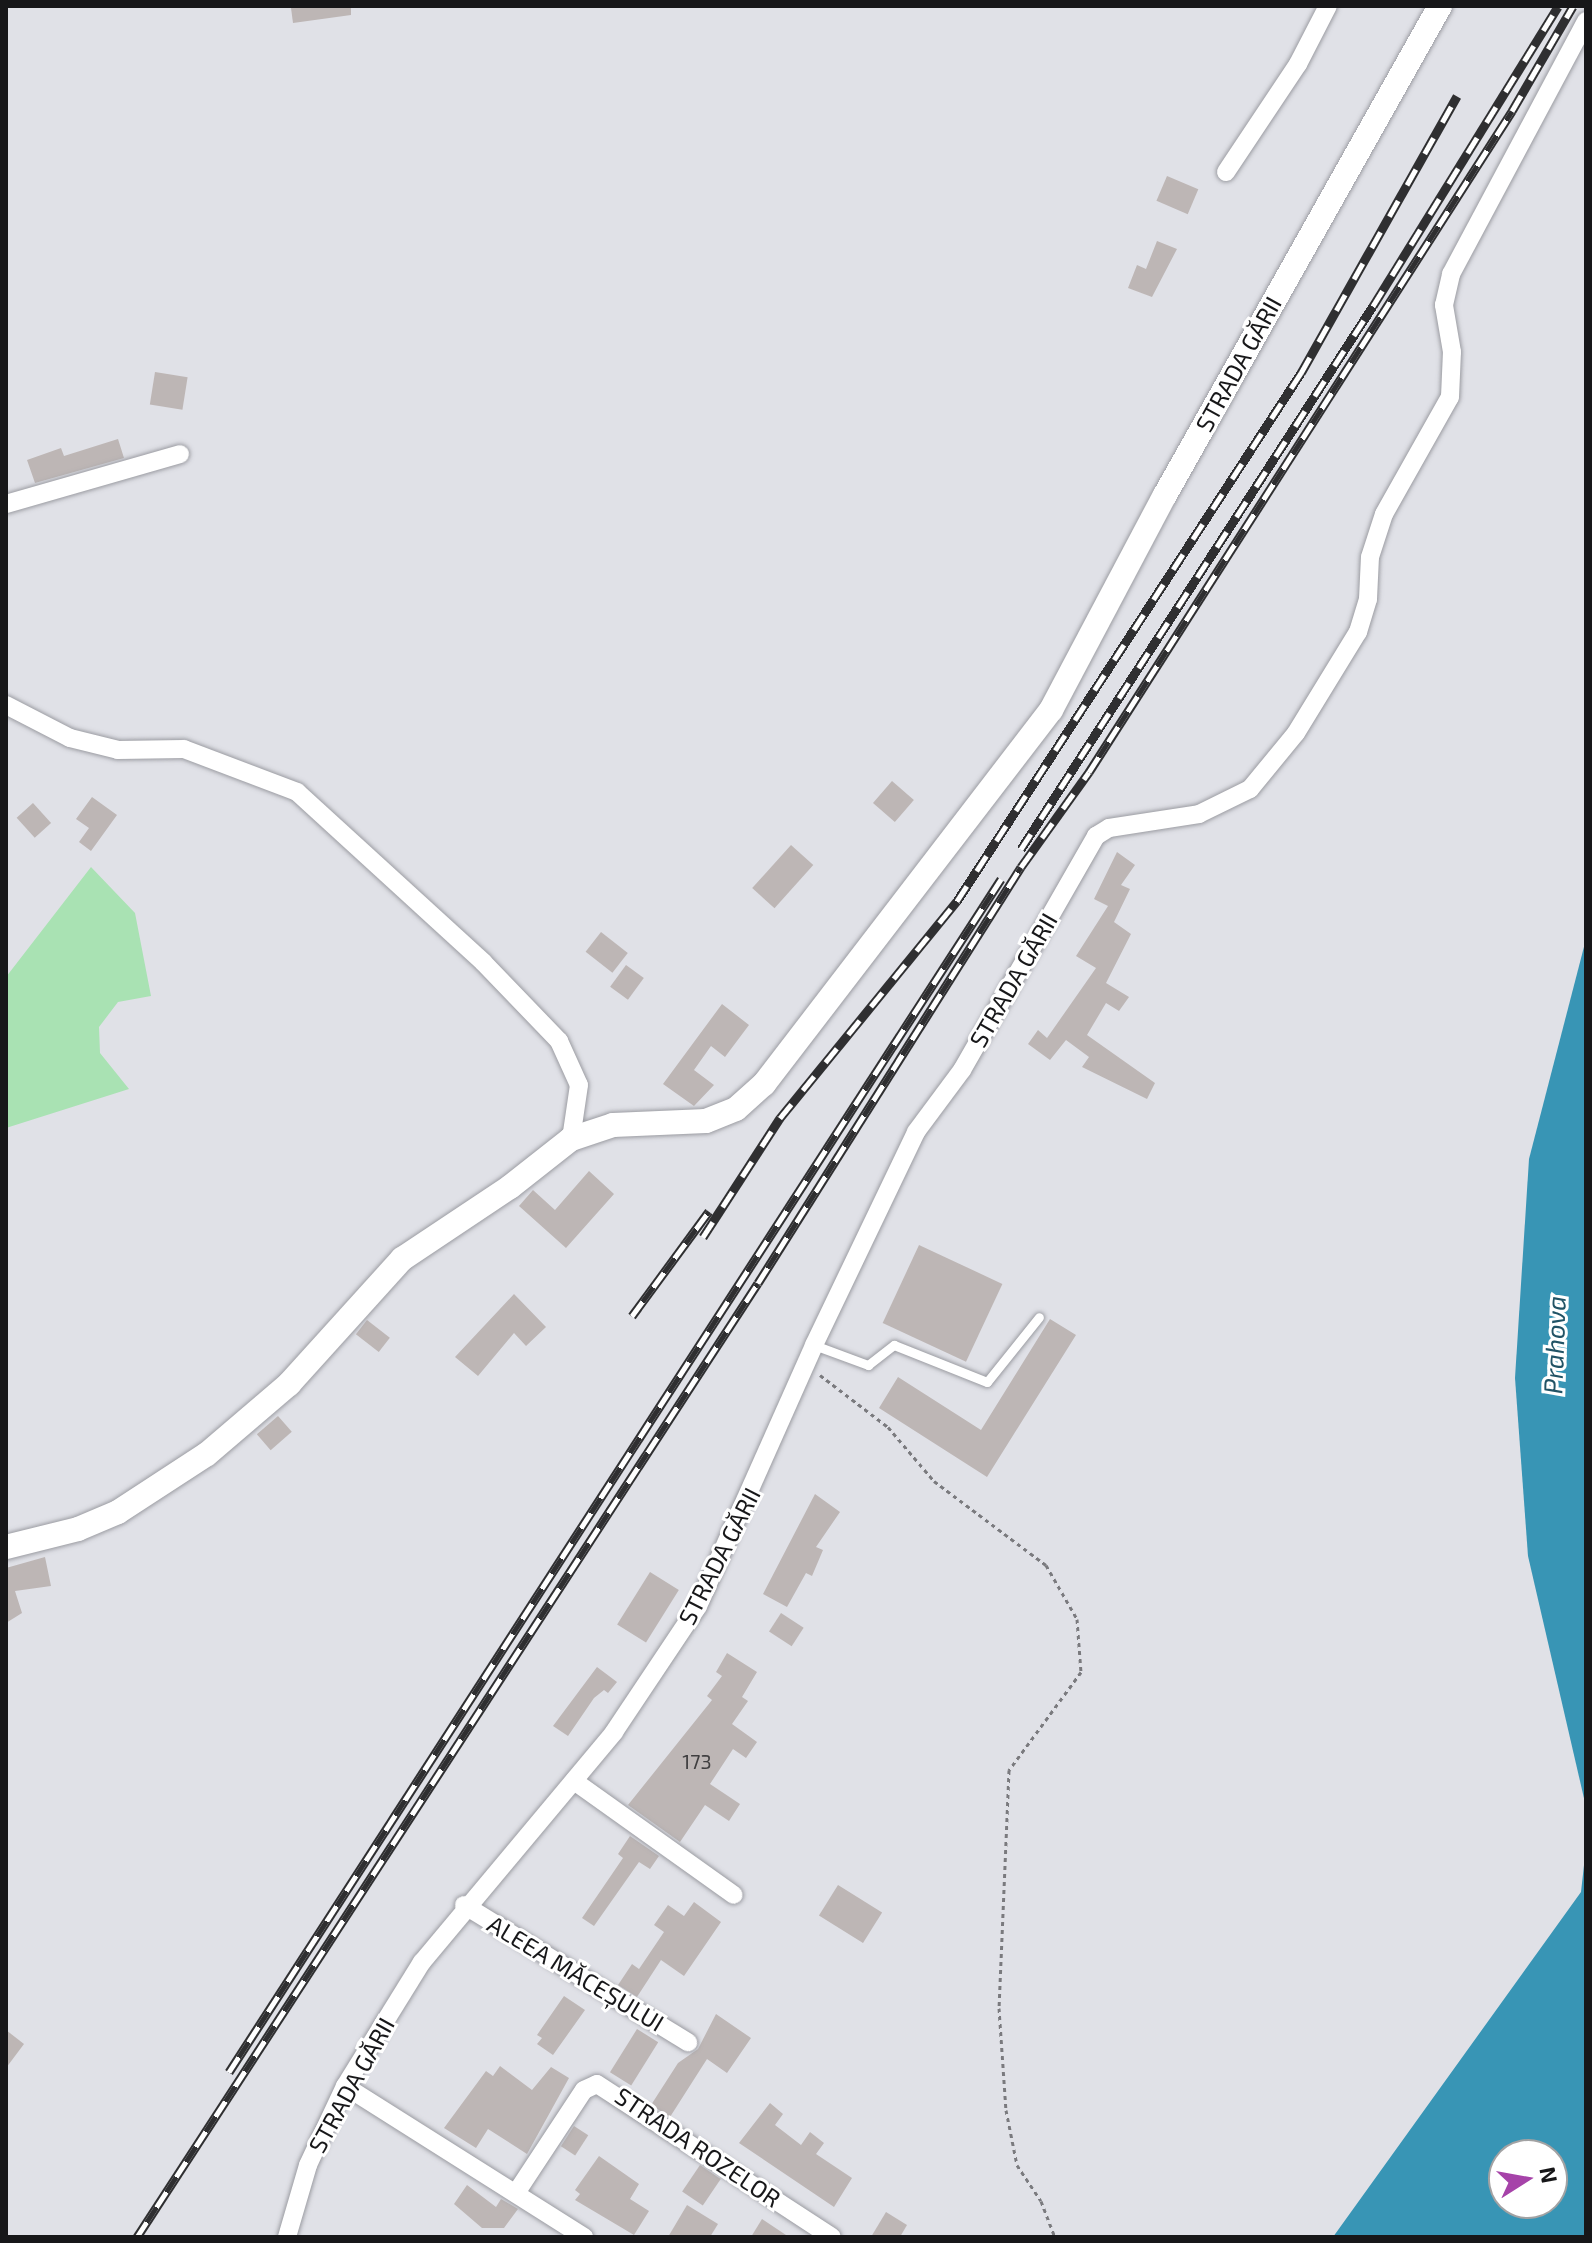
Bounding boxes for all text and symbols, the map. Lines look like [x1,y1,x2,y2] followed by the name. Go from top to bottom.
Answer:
[1189,291,1287,437] street label: STRADA GĂRII
[963,908,1063,1052] street label: STRADA GĂRII
[1537,1295,1571,1395] water label: Prahova
[672,1482,766,1630] street label: STRADA GĂRII
[682,1749,712,1773] house number: 173
[482,1909,670,2037] street label: ALEEA MĂCEȘULUI
[302,2012,400,2158] street label: STRADA GĂRII
[610,2081,786,2213] street label: STRADA ROZELOR
[1488,2139,1568,2219] north arrow
[1535,2165,1564,2185] text: N

